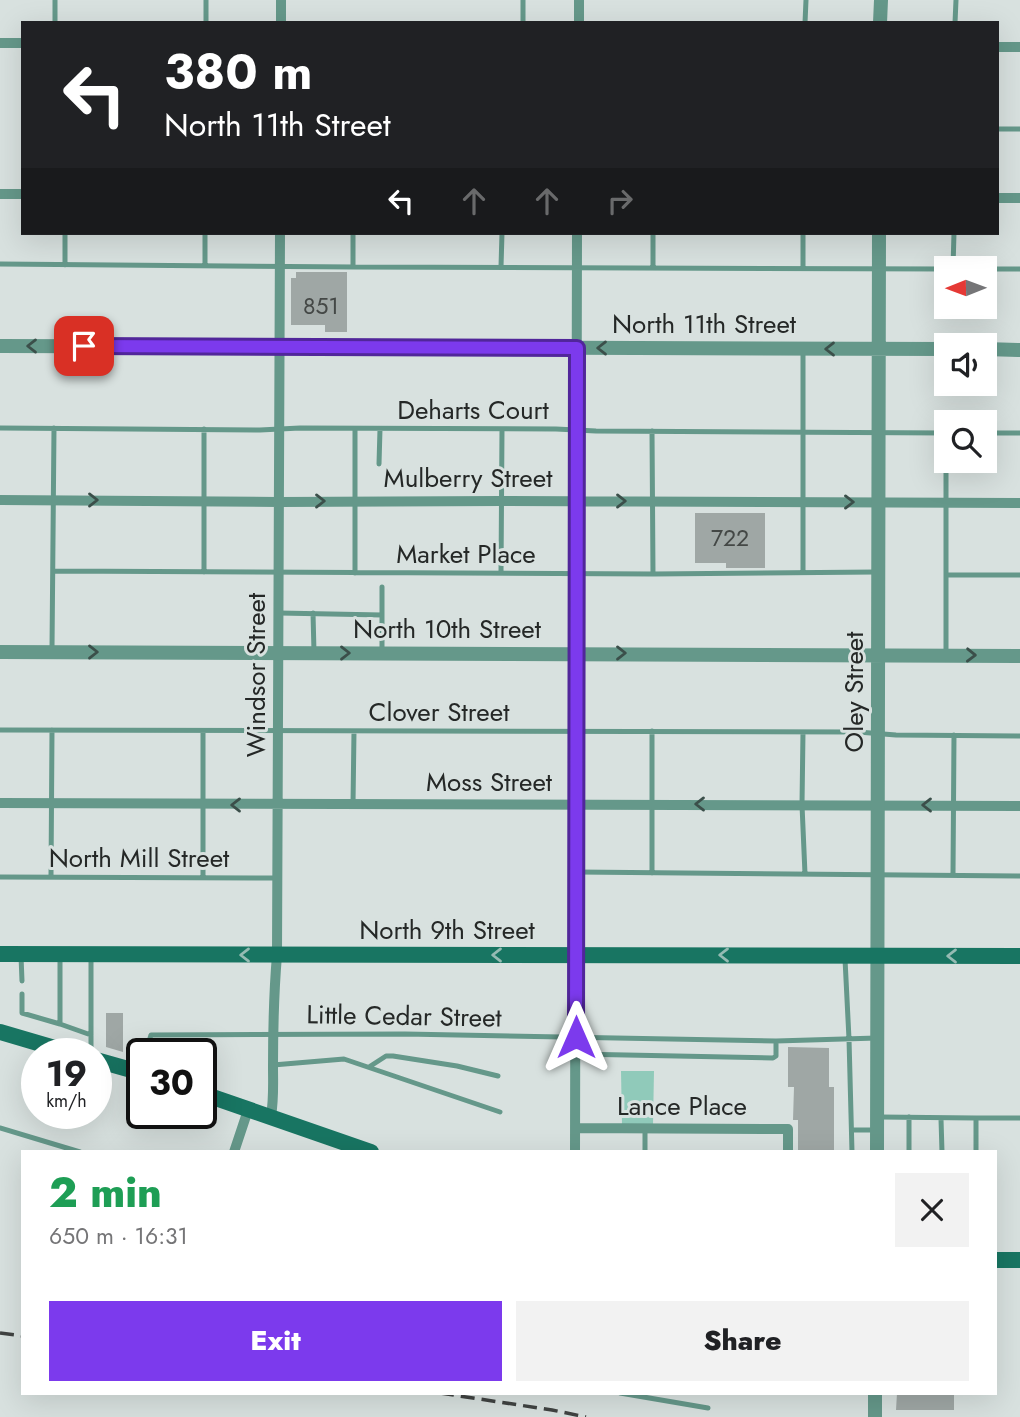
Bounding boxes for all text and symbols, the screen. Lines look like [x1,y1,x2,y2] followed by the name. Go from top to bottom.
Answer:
[164,37,312,107] text: 380 m
[49,49,140,140] icon: left
[164,102,391,148] text: North 11th Street
[382,182,420,220] icon: left
[455,182,493,220] icon: ahead
[528,182,566,220] icon: ahead
[601,182,639,220] icon: right
[934,256,998,318] north arrow
[934,256,997,473] map controls
[303,289,339,323] house number: 851
[612,305,797,343] street label: North 11th Street
[54,316,114,376] pin
[65,327,103,365] icon: arrive
[934,333,997,396] button: sound
[26,338,36,354] one-way arrow
[596,340,607,356] one-way arrow
[824,341,834,357] one-way arrow
[397,391,549,429] street label: Deharts Court
[934,410,997,473] button: search
[384,459,553,497] street label: Mulberry Street
[88,492,98,508] one-way arrow
[315,493,326,509] one-way arrow
[616,493,627,509] one-way arrow
[844,494,854,510] one-way arrow
[711,521,749,555] house number: 722
[396,535,536,573] street label: Market Place
[237,592,275,757] street label: Windsor Street
[353,610,542,648] street label: North 10th Street
[835,631,873,752] street label: Oley Street
[88,644,98,660] one-way arrow
[340,645,350,661] one-way arrow
[616,645,627,661] one-way arrow
[966,647,977,663] one-way arrow
[369,693,510,731] street label: Clover Street
[426,763,553,801] street label: Moss Street
[230,797,241,813] one-way arrow
[694,797,705,812] one-way arrow
[922,797,932,813] one-way arrow
[49,839,230,877] street label: North Mill Street
[359,911,536,949] street label: North 9th Street
[239,947,250,963] one-way arrow
[491,947,502,963] one-way arrow
[719,947,729,963] one-way arrow
[946,948,957,964] one-way arrow
[306,995,503,1037] street label: Little Cedar Street
[539,1000,613,1074] position arrow
[126,1038,217,1129] speed limit sign: 30
[46,1049,87,1099] text: 19
[617,1087,747,1125] street label: Lance Place
[46,1088,87,1114] text: km/h
[49,1162,162,1223] text: 2 min
[895,1173,969,1247] button: close
[49,1219,188,1253] text: 650 m · 16:31
[49,1301,502,1381] button: Exit
[516,1301,969,1381] button: Share

